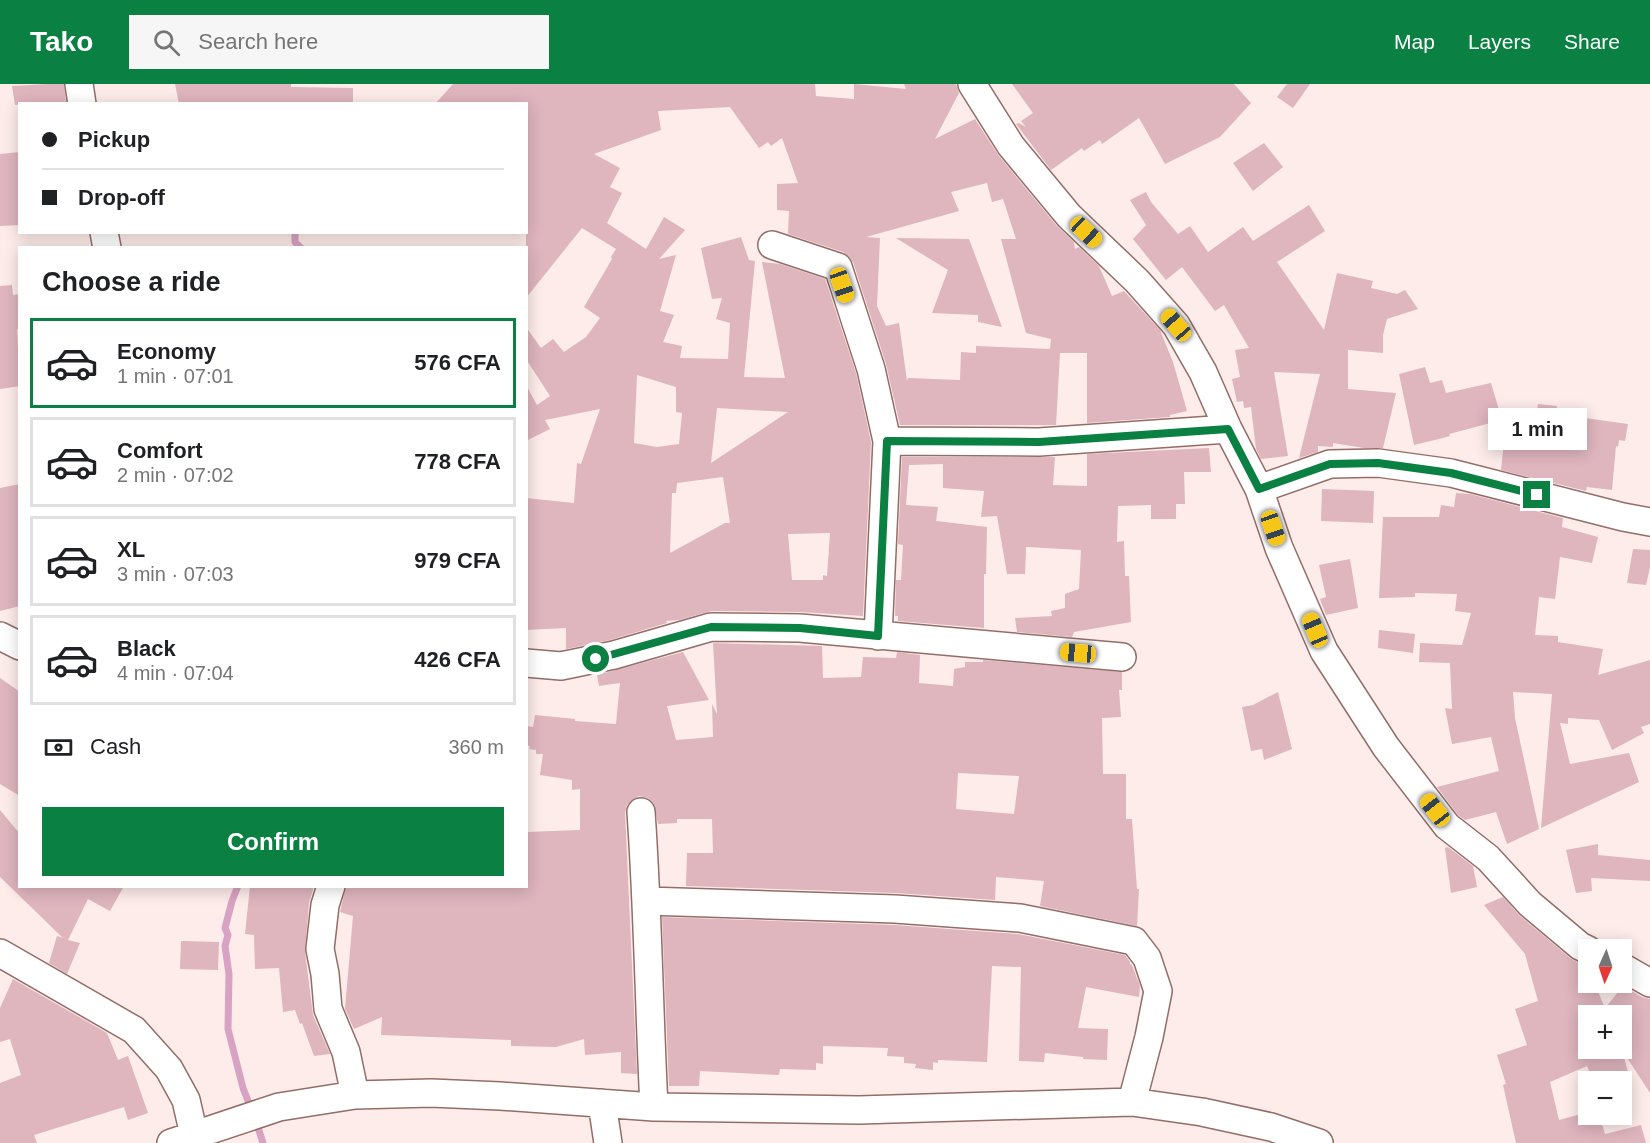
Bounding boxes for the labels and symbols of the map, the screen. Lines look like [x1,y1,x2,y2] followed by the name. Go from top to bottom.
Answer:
[1067,213,1105,251] car
[828,265,856,305] car
[1157,306,1195,344] car
[1488,408,1586,450] callout: 1 min
[1523,481,1550,508] route end
[1259,508,1287,548] car
[1300,610,1330,650] car
[1059,642,1097,664] car
[582,645,609,672] route start
[1417,790,1453,830] car
[1578,939,1632,993] north arrow

